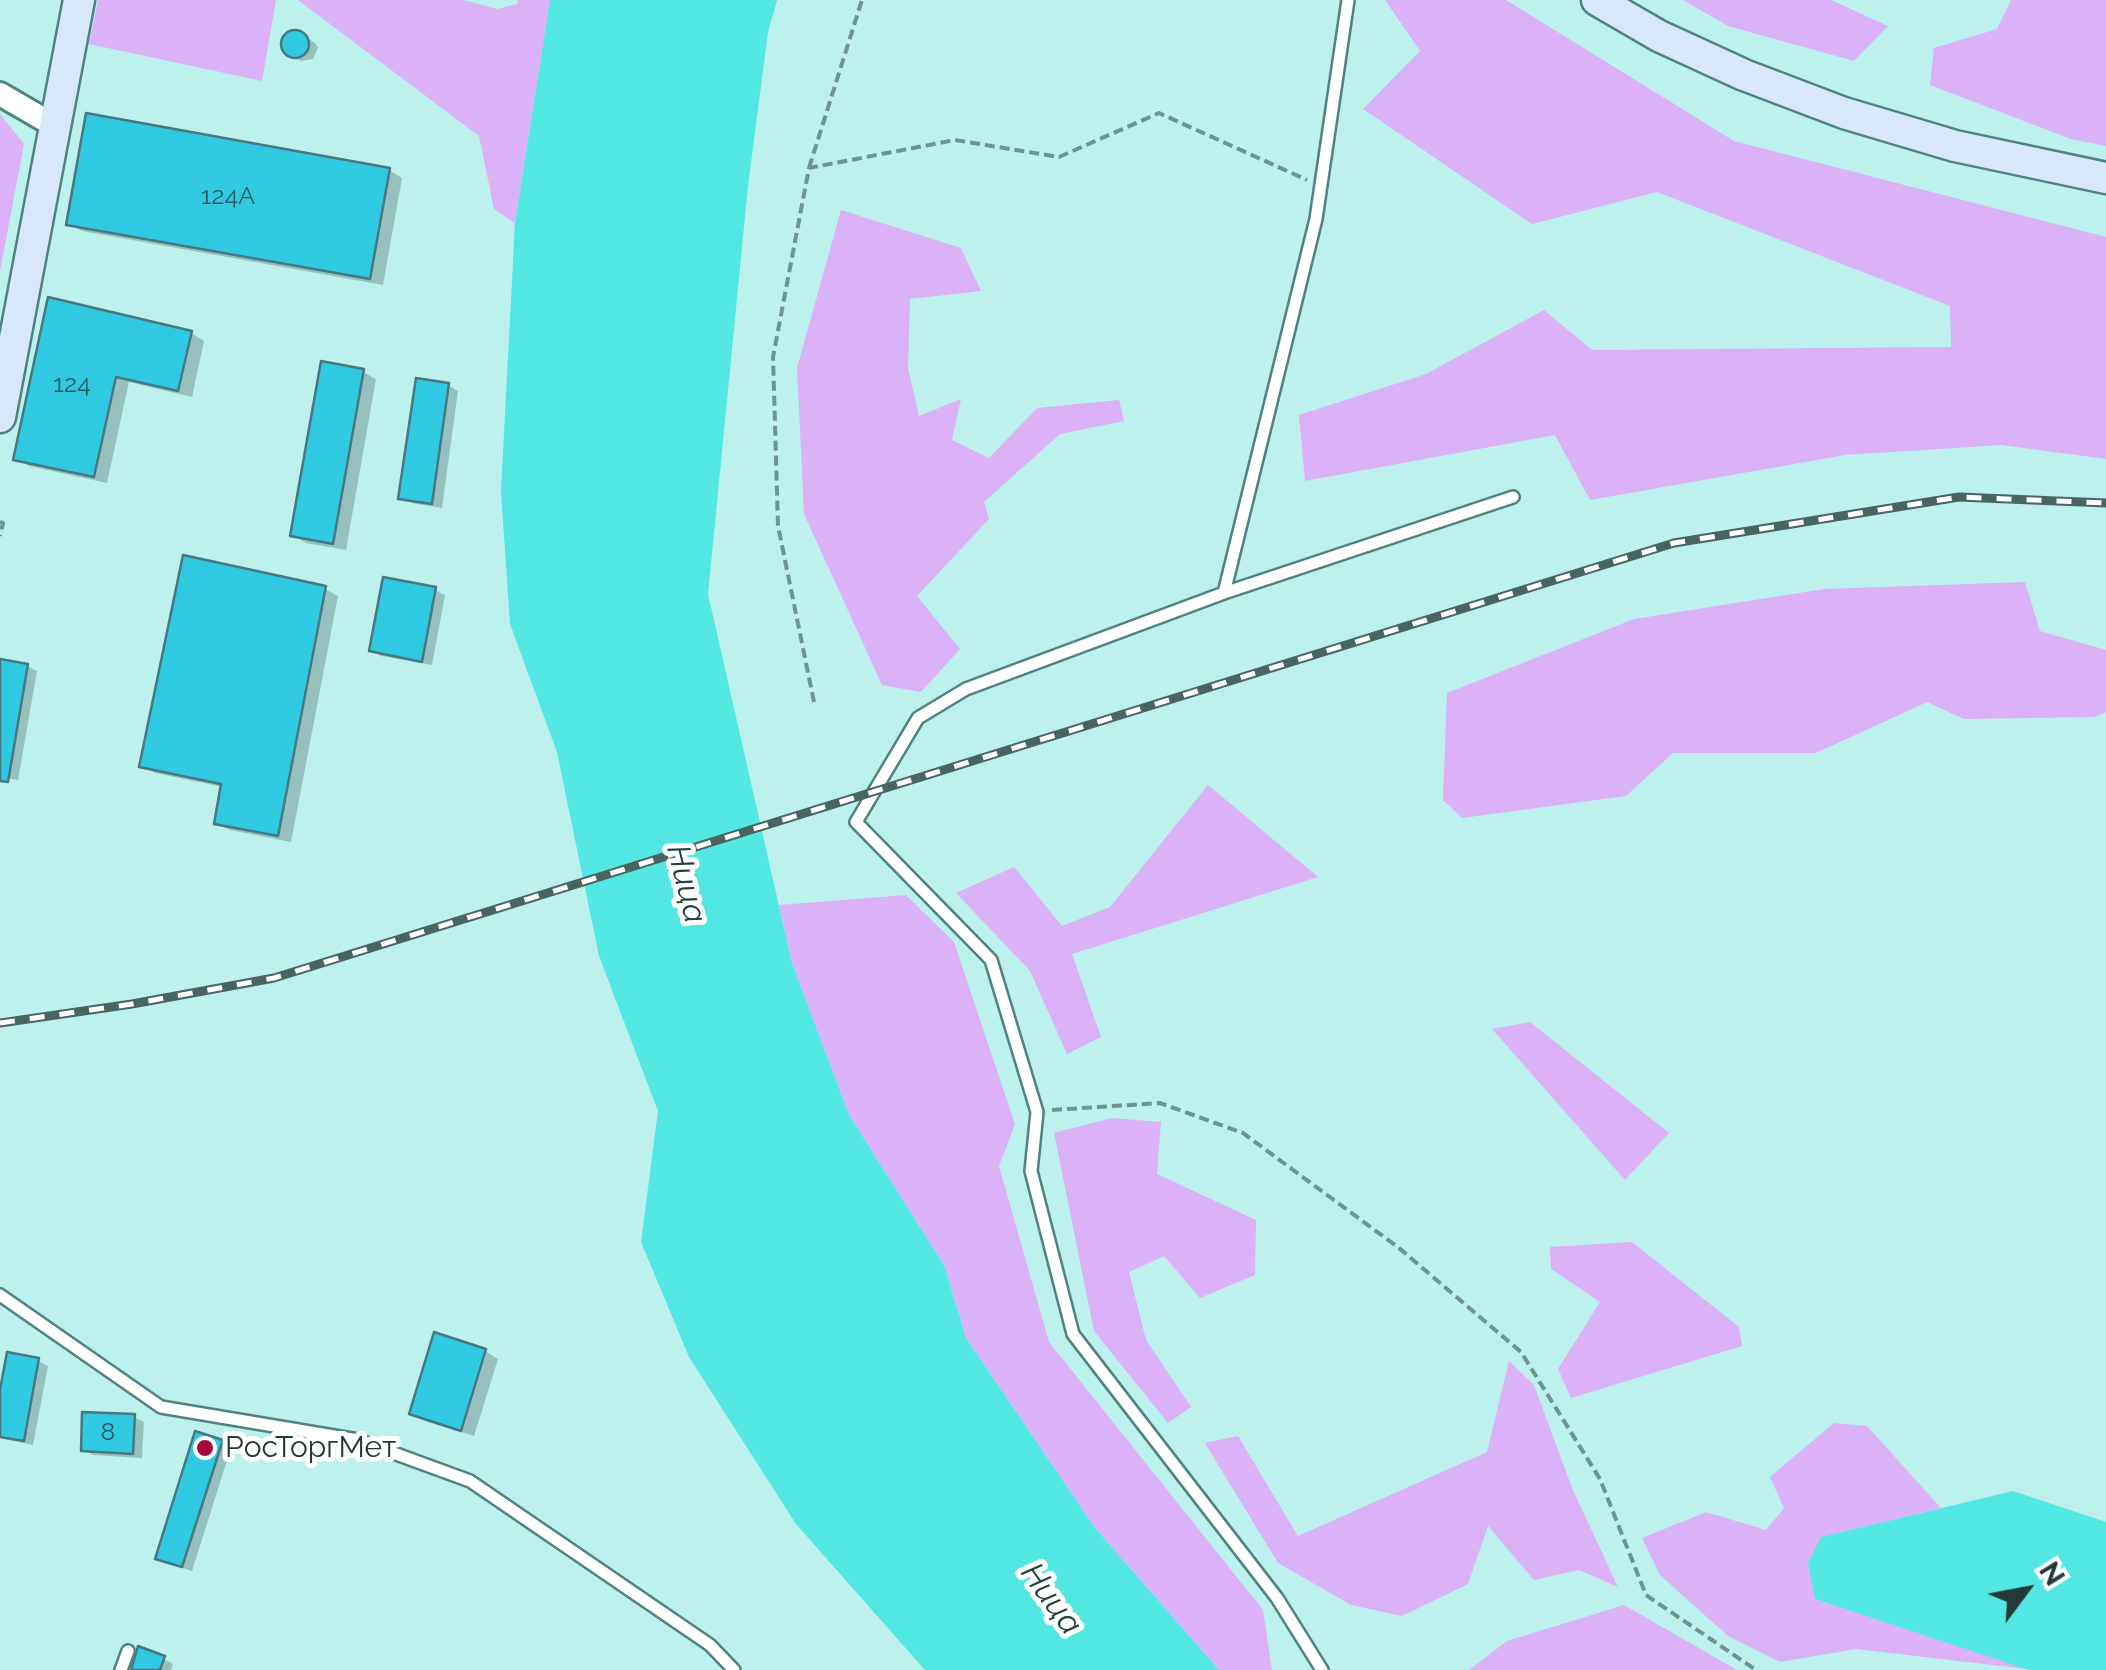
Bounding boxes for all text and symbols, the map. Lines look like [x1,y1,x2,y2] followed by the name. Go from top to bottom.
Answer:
[201,181,255,211] house number: 124А
[53,369,91,399] house number: 124
[658,841,714,927] water label: Ница
[101,1417,115,1447] house number: 8
[225,1430,396,1466] place label: РосТоргМет
[194,1437,216,1459] marker: РосТоргМет
[1976,1540,2076,1640] north arrow
[1012,1556,1090,1642] water label: Ница
[2032,1556,2072,1592] text: N

